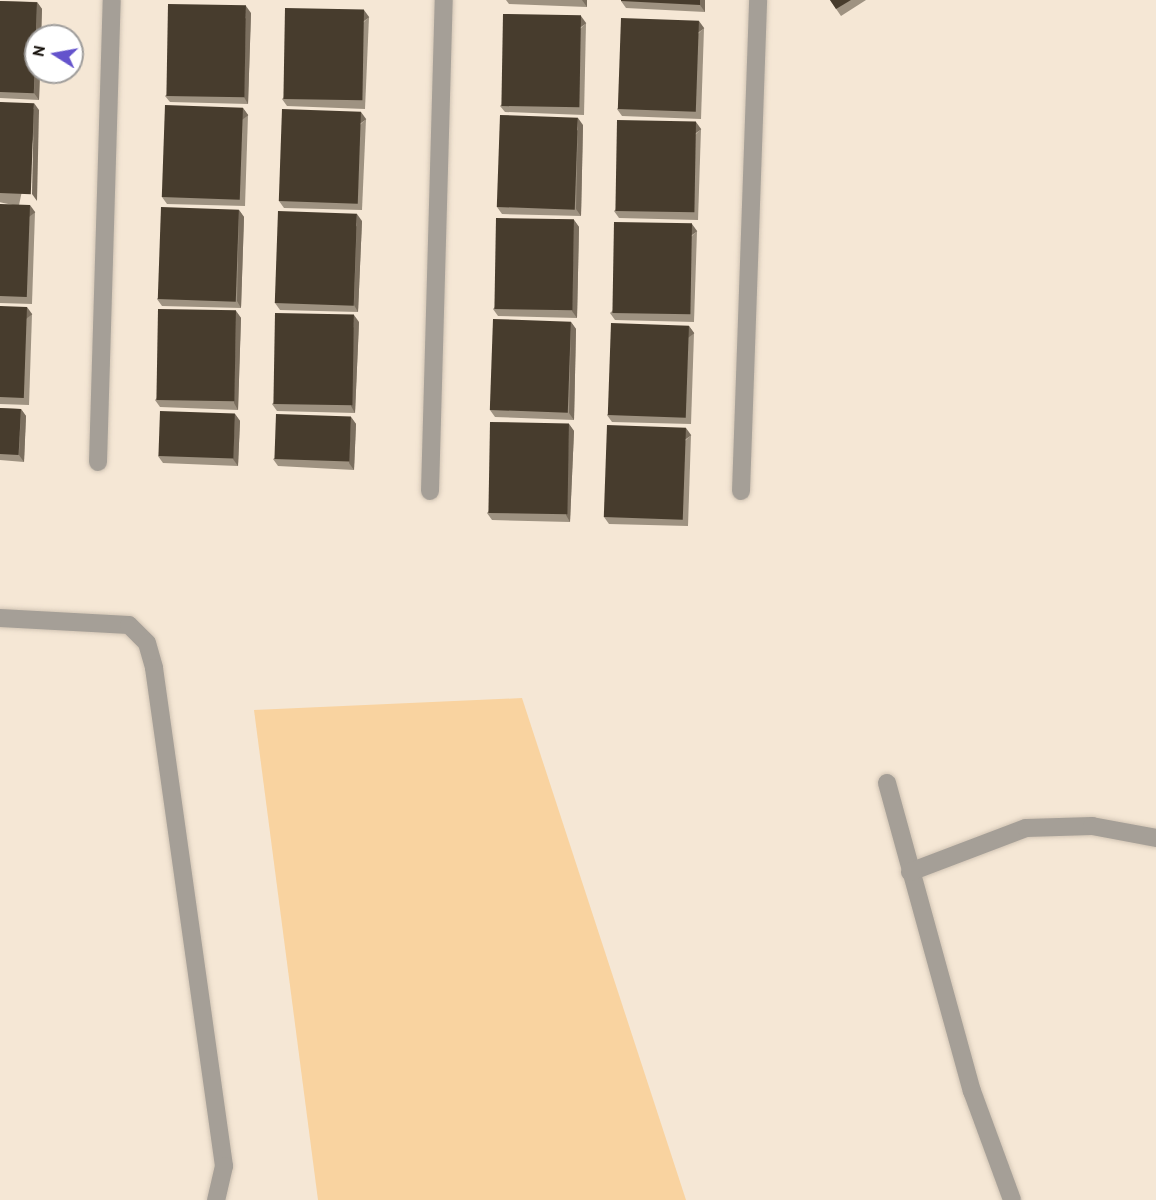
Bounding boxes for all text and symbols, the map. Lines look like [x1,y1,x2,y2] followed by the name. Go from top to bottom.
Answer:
[24,24,84,84] north arrow
[27,44,49,58] text: N

